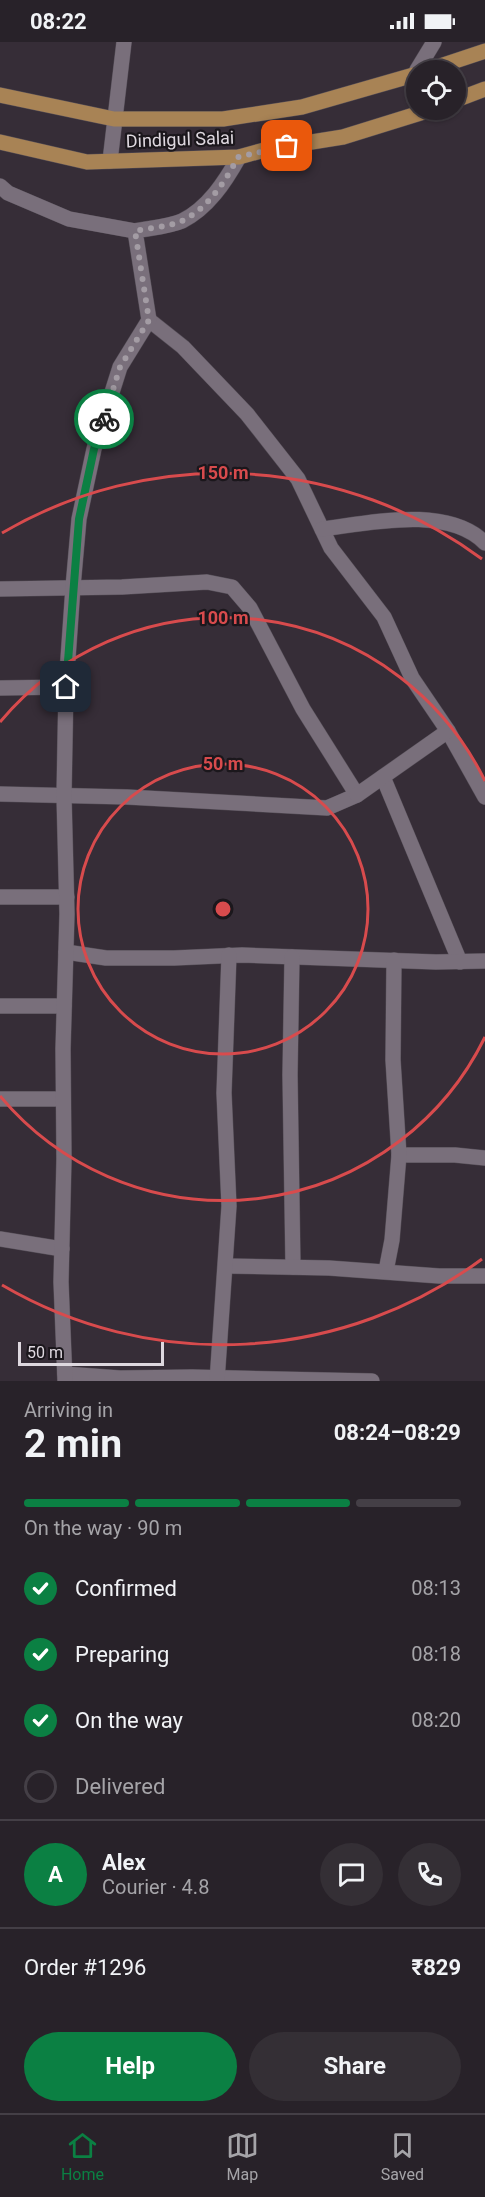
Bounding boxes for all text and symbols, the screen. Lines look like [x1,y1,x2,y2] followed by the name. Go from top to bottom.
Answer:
[30,9,87,34] text: 08:22
[406,60,466,120] map controls
[406,60,466,120] button: locate
[261,120,312,171] pin
[125,127,235,151] street label: Dindigul Salai
[270,129,303,162] icon: bag
[74,389,134,449] courier
[88,403,121,436] icon: bike
[197,462,249,483] text: 150 m
[197,607,249,628] text: 100 m
[40,661,91,712] pin
[49,670,82,703] icon: home
[203,753,243,774] text: 50 m
[213,899,233,919] centre of rings
[18,1339,164,1366] scale bar
[27,1343,63,1362] text: 50 m
[24,1398,113,1422] text: Arriving in
[334,1420,461,1445] text: 08:24–08:29
[24,1421,122,1467] text: 2 min
[24,1516,182,1540] text: On the way · 90 m
[24,1572,57,1605] icon: check
[75,1576,177,1601] text: Confirmed
[411,1576,461,1600] text: 08:13
[24,1638,57,1671] icon: check
[75,1642,169,1667] text: Preparing
[411,1642,461,1666] text: 08:18
[24,1704,57,1737] icon: check
[75,1708,183,1733] text: On the way
[411,1708,461,1732] text: 08:20
[75,1774,165,1799] text: Delivered
[320,1843,383,1906] button: chat
[398,1843,461,1906] button: phone
[102,1850,146,1875] text: Alex
[48,1862,63,1887] text: A
[102,1875,209,1899] text: Courier · 4.8
[24,1955,146,1980] text: Order #1296
[412,1955,461,1980] text: ₹829
[24,2032,237,2101] button: Help
[249,2032,461,2101] button: Share
[61,2129,104,2184] tab: Home
[226,2129,259,2184] tab: Map
[381,2129,424,2184] tab: Saved

